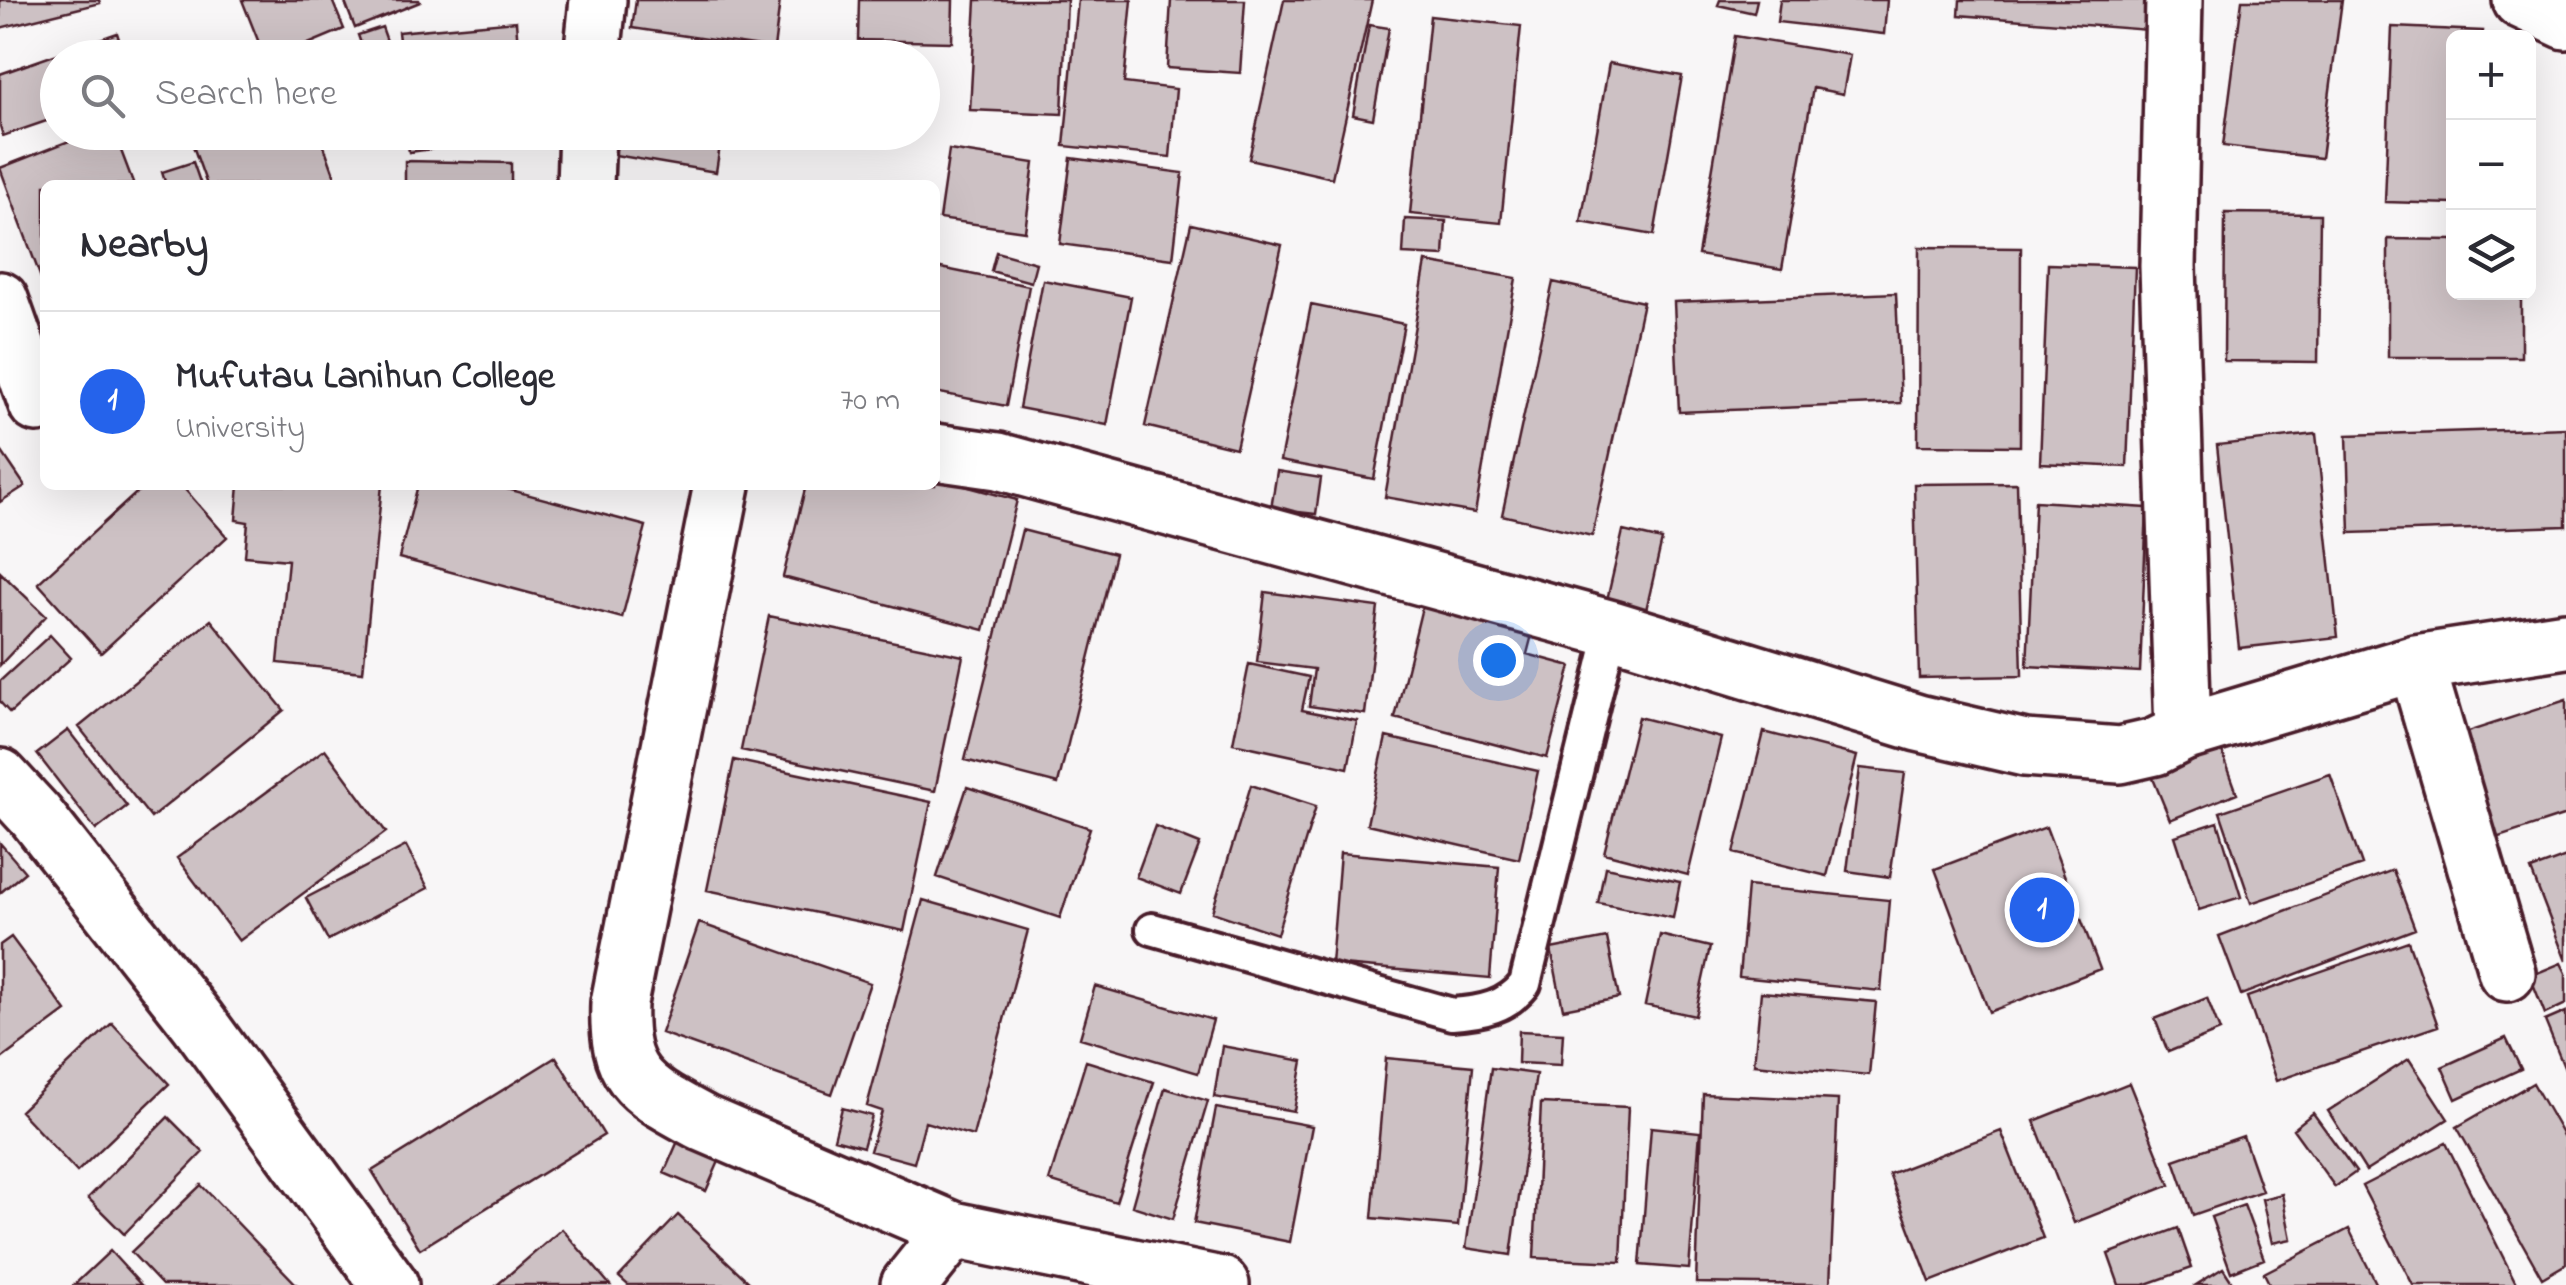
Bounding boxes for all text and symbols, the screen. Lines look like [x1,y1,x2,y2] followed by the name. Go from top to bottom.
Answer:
[2446,30,2536,300] map controls
[2446,30,2536,120] button: +
[40,40,940,150] search box
[155,67,337,123] text: Search here
[75,68,130,123] icon: search
[2446,120,2536,210] button: −
[2446,210,2536,300] button: layers
[80,215,208,276] text: Nearby
[175,350,555,406] text: Mufutau Lanihun College
[107,378,118,425] text: 1
[840,378,900,425] text: 70 m
[175,406,305,453] text: University
[1473,635,1524,686] your location
[2010,872,2074,948] pin: 1

